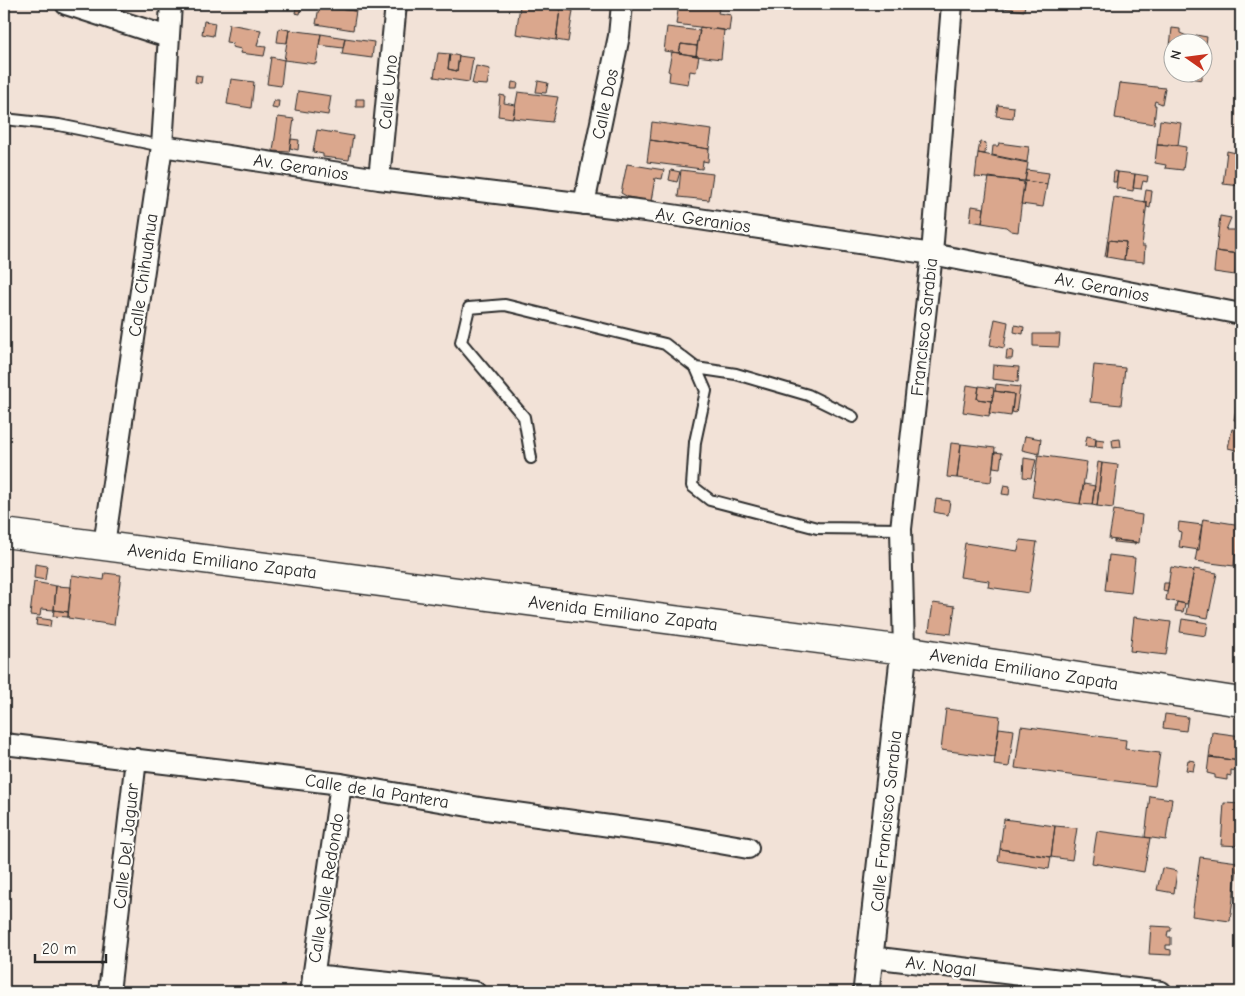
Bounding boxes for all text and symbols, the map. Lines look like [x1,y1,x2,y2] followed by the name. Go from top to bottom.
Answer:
[1162,32,1212,82] north arrow
[1167,48,1185,61] text: N
[375,54,402,130] street label: Calle Uno
[588,67,623,141] street label: Calle Dos
[252,150,350,185] street label: Av. Geranios
[654,203,752,238] street label: Av. Geranios
[124,212,163,338] street label: Calle Chihuahua
[907,257,942,397] street label: Francisco Sarabia
[1053,268,1151,307] street label: Av. Geranios
[126,539,318,584] street label: Avenida Emiliano Zapata
[527,591,719,636] street label: Avenida Emiliano Zapata
[928,644,1120,695] street label: Avenida Emiliano Zapata
[867,729,906,913] street label: Calle Francisco Sarabia
[303,770,450,813] street label: Calle de la Pantera
[109,781,144,910] street label: Calle Del Jaguar
[304,812,349,965] street label: Calle Valle Redondo
[35,931,106,963] scale bar
[42,940,76,958] text: 20 m
[904,952,977,981] street label: Av. Nogal

